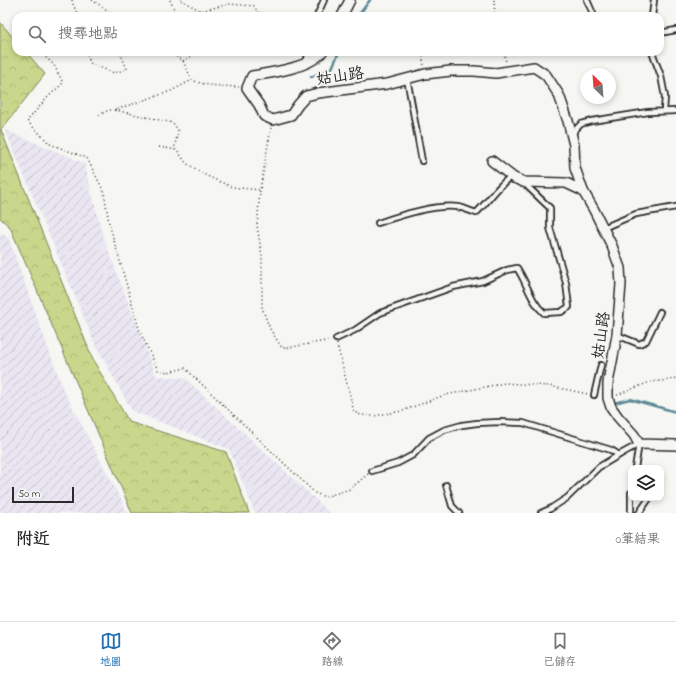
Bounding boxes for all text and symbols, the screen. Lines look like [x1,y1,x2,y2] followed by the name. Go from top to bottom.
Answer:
[12,12,664,56] search box
[26,23,48,45] icon: search
[58,23,118,45] text: 搜尋地點
[315,62,366,92] street label: 姑山路
[580,68,616,104] north arrow
[587,310,617,361] street label: 姑山路
[628,465,664,501] map controls
[628,465,664,501] button: layers
[12,485,74,504] scale bar
[18,486,40,502] text: 50 m
[16,527,50,552] text: 附近
[615,530,660,549] text: 0筆結果
[100,630,122,670] tab: 地圖
[321,630,343,670] tab: 路線
[543,630,576,670] tab: 已儲存

